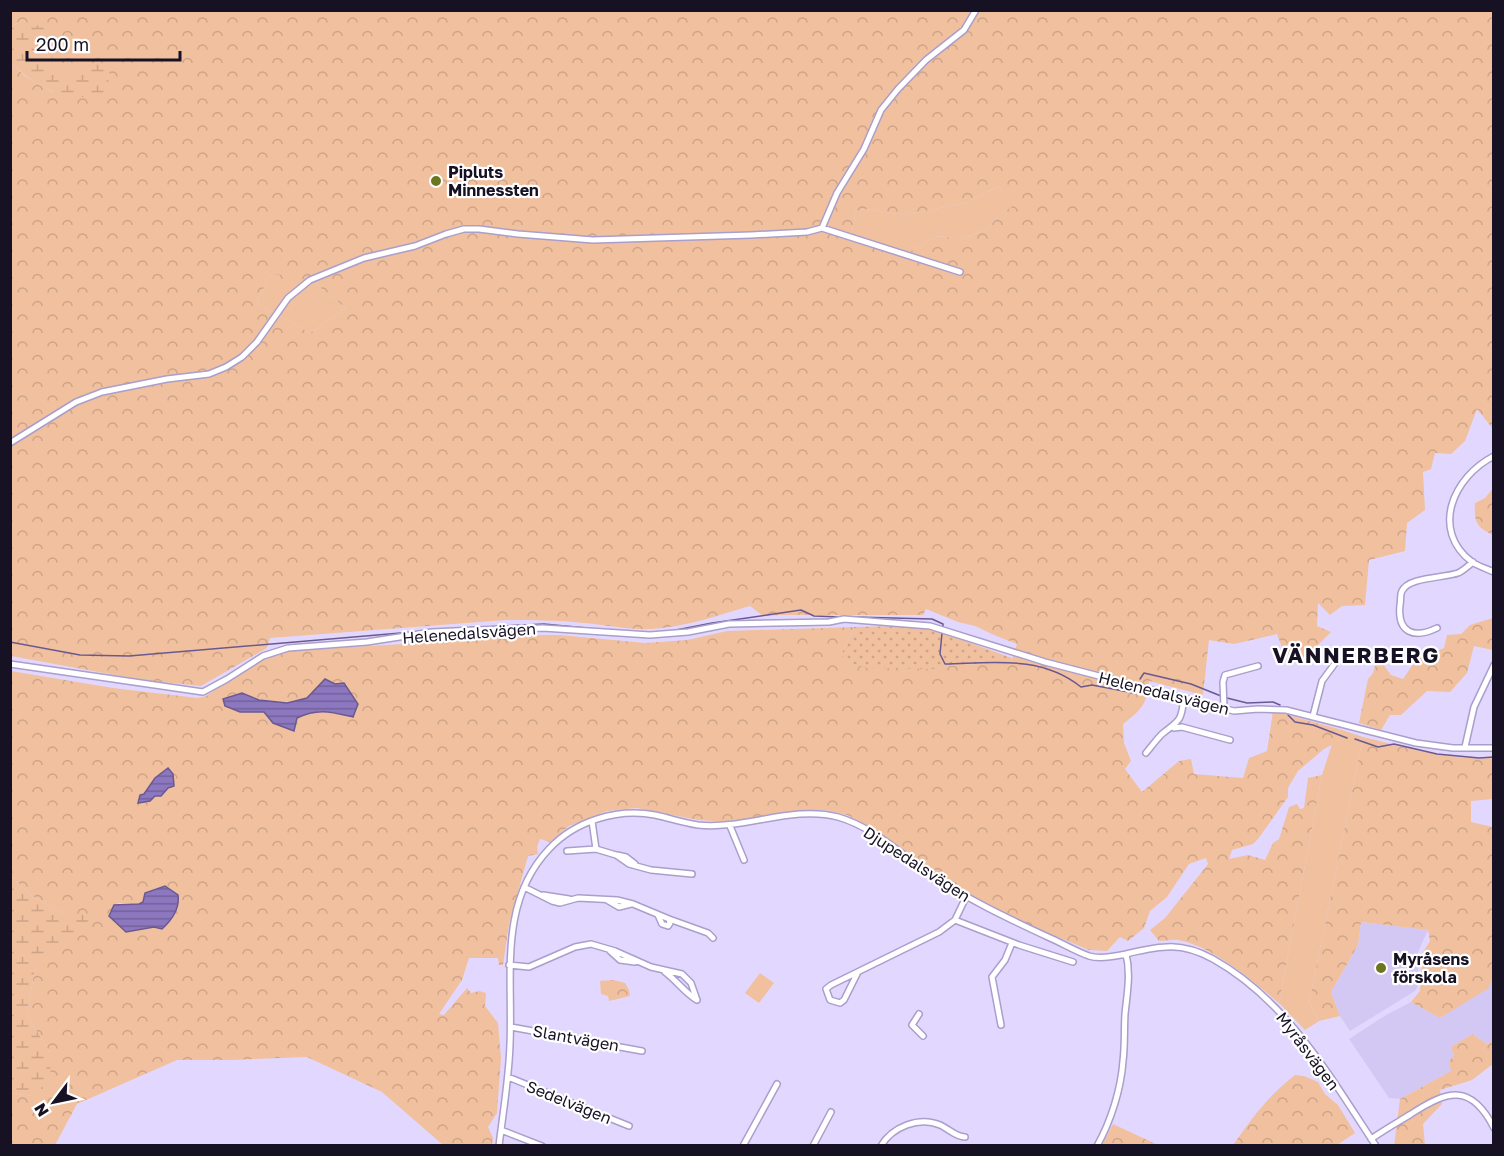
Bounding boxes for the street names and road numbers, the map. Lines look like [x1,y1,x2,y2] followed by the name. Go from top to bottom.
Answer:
[402,618,536,648] street label: Helenedalsvägen
[1097,667,1231,719] street label: Helenedalsvägen
[860,822,974,906] street label: Djupedalsvägen
[1272,1008,1344,1094] street label: Myråsvägen
[531,1021,621,1055] street label: Slantvägen
[523,1076,615,1128] street label: Sedelvägen

